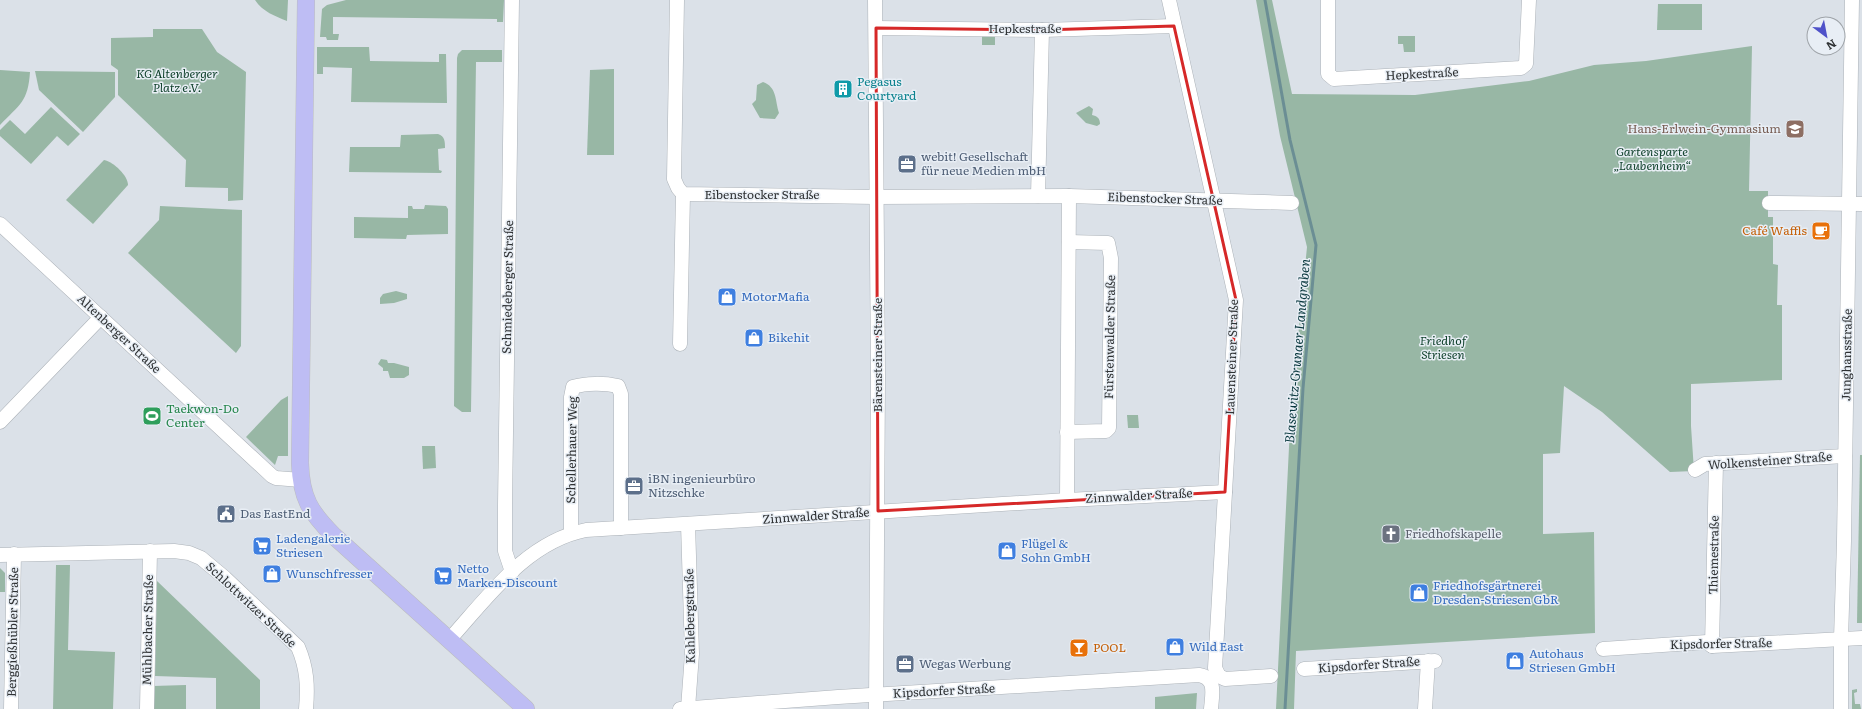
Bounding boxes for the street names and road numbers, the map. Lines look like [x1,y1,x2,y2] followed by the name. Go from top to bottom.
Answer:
[989,19,1061,37] street label: Hepkestraße
[1385,62,1459,84] street label: Hepkestraße
[704,185,820,203] street label: Eibenstocker Straße
[1107,187,1223,209] street label: Eibenstocker Straße
[497,220,517,354] street label: Schmiedeberger Straße
[1099,275,1119,399] street label: Fürstenwalder Straße
[74,289,166,377] street label: Altenberger Straße
[868,298,886,412] street label: Bärensteiner Straße
[1220,299,1242,415] street label: Lauensteiner Straße
[1836,309,1856,401] street label: Junghansstraße
[561,396,581,504] street label: Schellerhauer Weg
[1707,447,1833,473] street label: Wolkensteiner Straße
[1085,483,1193,507] street label: Zinnwalder Straße
[762,502,870,528] street label: Zinnwalder Straße
[1703,515,1723,595] street label: Thiemestraße
[202,557,301,651] street label: Schlottwitzer Straße
[2,567,22,697] street label: Berggießhübler Straße
[679,568,699,664] street label: Kahlebergstraße
[137,574,157,686] street label: Mühlbacher Straße
[1670,633,1772,653] street label: Kipsdorfer Straße
[1317,651,1421,677] street label: Kipsdorfer Straße
[892,678,996,702] street label: Kipsdorfer Straße

